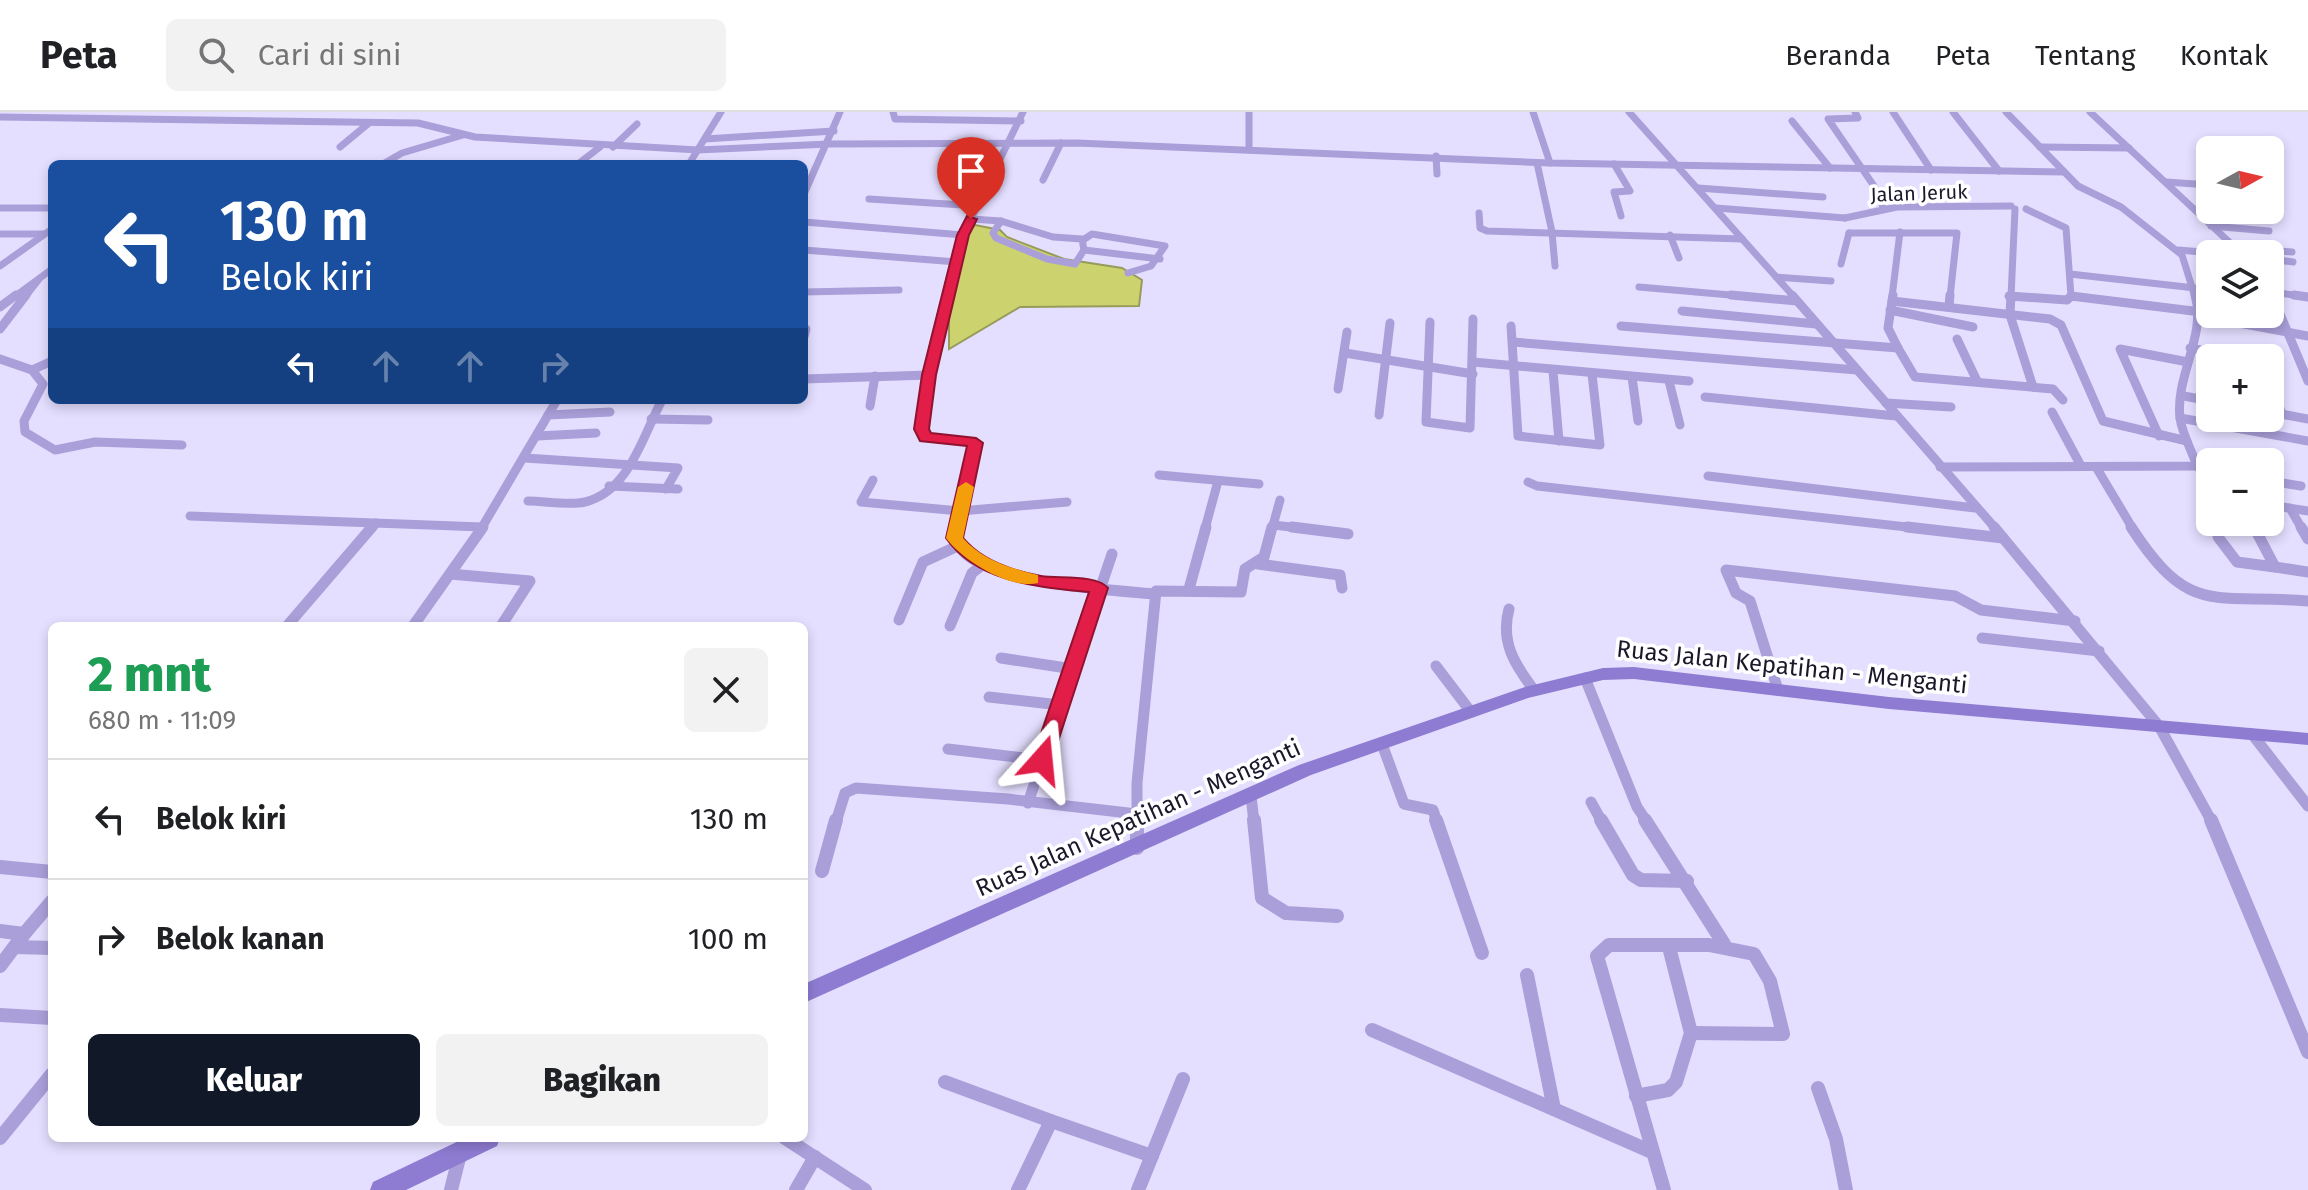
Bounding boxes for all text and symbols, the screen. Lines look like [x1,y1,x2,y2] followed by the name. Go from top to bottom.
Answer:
[166,19,726,91] search box
[40,32,118,78] text: Peta
[194,33,238,77] icon: search
[258,37,401,73] text: Cari di sini
[1785,39,1891,72] text: Beranda
[1935,39,1991,72] text: Peta
[2035,39,2136,72] text: Tentang
[2180,39,2268,72] text: Kontak
[2196,136,2284,224] north arrow
[2196,136,2284,536] map controls
[937,137,1005,219] pin
[949,149,993,193] icon: arrive
[1870,179,1969,207] street label: Jalan Jeruk
[220,188,368,255] text: 130 m
[88,192,192,296] icon: left
[2196,240,2284,328] button: layers
[220,256,374,300] text: Belok kiri
[280,344,324,388] icon: left
[364,344,408,388] icon: ahead
[448,344,492,388] icon: ahead
[532,344,576,388] icon: right
[2196,344,2284,432] button: +
[2196,448,2284,536] button: −
[1615,635,1969,699] street label: Ruas Jalan Kepatihan - Menganti
[88,646,211,704] text: 2 mnt
[684,648,768,732] button: close
[88,705,236,736] text: 680 m · 11:09
[1000,718,1084,802] position arrow
[971,733,1305,903] street label: Ruas Jalan Kepatihan - Menganti
[88,797,132,841] icon: left
[156,801,287,837] text: Belok kiri
[690,801,768,837] text: 130 m
[88,917,132,961] icon: right
[156,921,325,957] text: Belok kanan
[688,921,768,957] text: 100 m
[88,1034,420,1126] button: Keluar
[436,1034,768,1126] button: Bagikan

